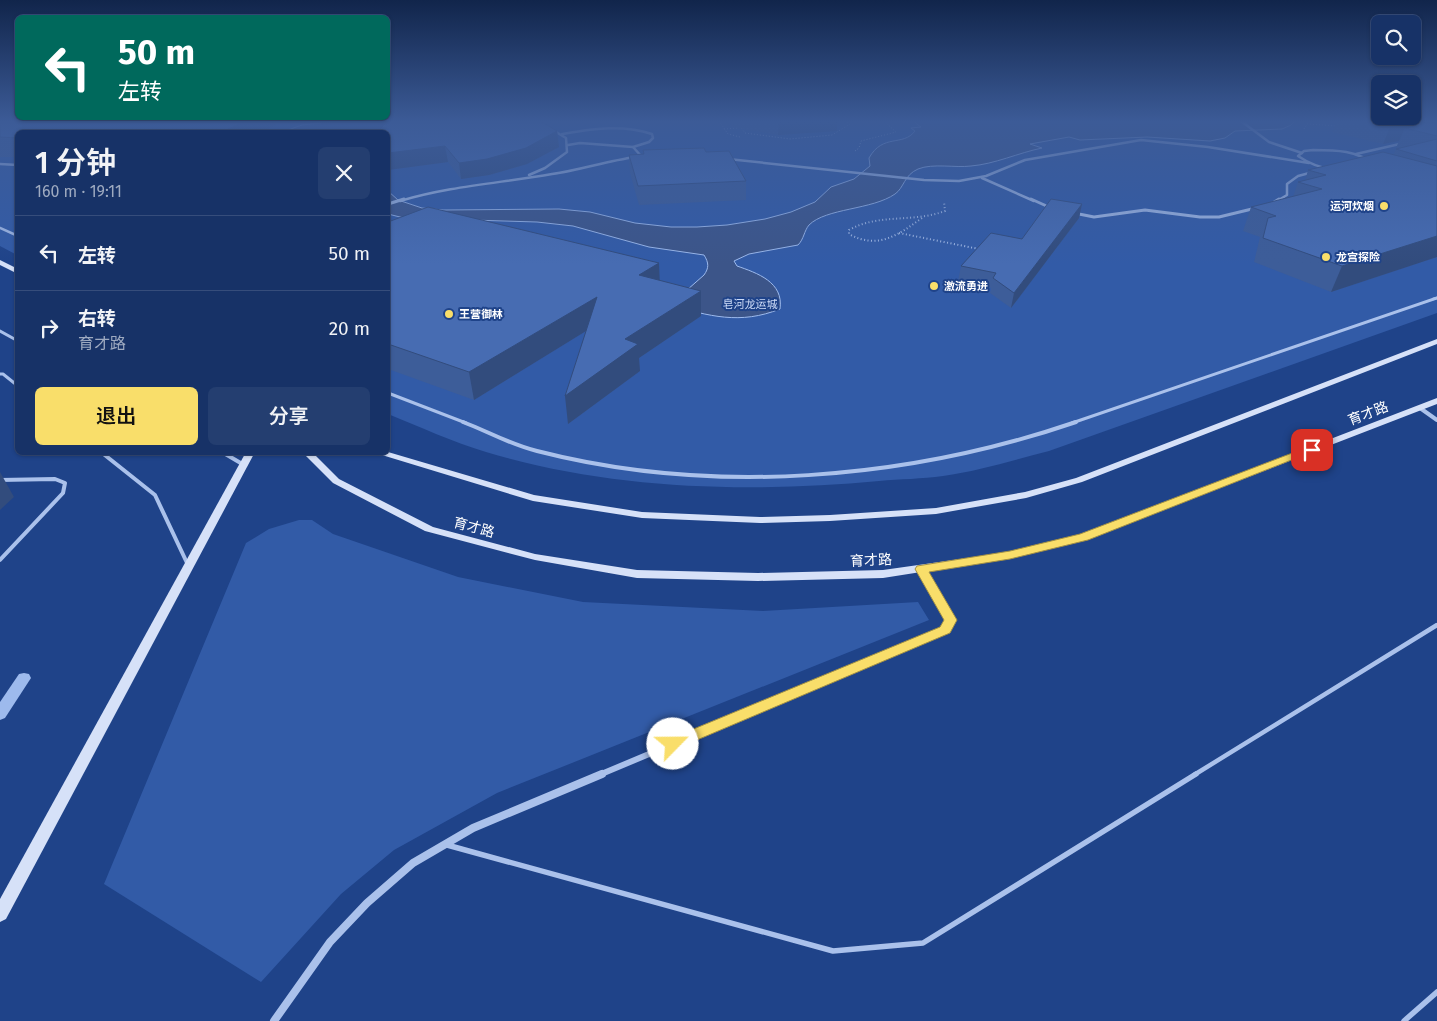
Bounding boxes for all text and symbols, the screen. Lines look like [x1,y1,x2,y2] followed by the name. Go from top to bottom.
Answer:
[1371,15,1421,125] map controls
[1371,15,1421,65] button: search
[118,31,195,73] text: 50 m
[35,35,100,100] icon: left
[1371,75,1421,125] button: layers
[118,78,162,105] text: 左转
[35,145,116,181] text: 1 分钟
[318,147,370,199] button: close
[35,182,122,201] text: 160 m · 19:11
[1330,200,1374,213] place label: 运河炊烟
[1378,200,1390,212] marker: 运河炊烟
[35,239,63,267] icon: left
[329,242,370,265] text: 50 m
[78,244,116,267] text: 左转
[1320,251,1332,263] marker: 龙宫探险
[1336,251,1380,264] place label: 龙宫探险
[928,280,940,292] marker: 激流勇进
[944,280,988,293] place label: 激流勇进
[723,298,778,311] park label: 皂河龙运城
[78,307,116,330] text: 右转
[443,308,455,320] marker: 王营御林
[459,308,503,321] place label: 王营御林
[35,314,63,342] icon: right
[329,317,370,340] text: 20 m
[78,334,126,353] text: 育才路
[35,387,198,445] button: 退出
[208,387,370,445] button: 分享
[1346,398,1391,429] street label: 育才路
[1291,429,1333,471] pin
[1298,436,1326,464] icon: arrive
[451,514,496,541] street label: 育才路
[850,551,892,570] street label: 育才路
[646,717,698,769] position arrow

